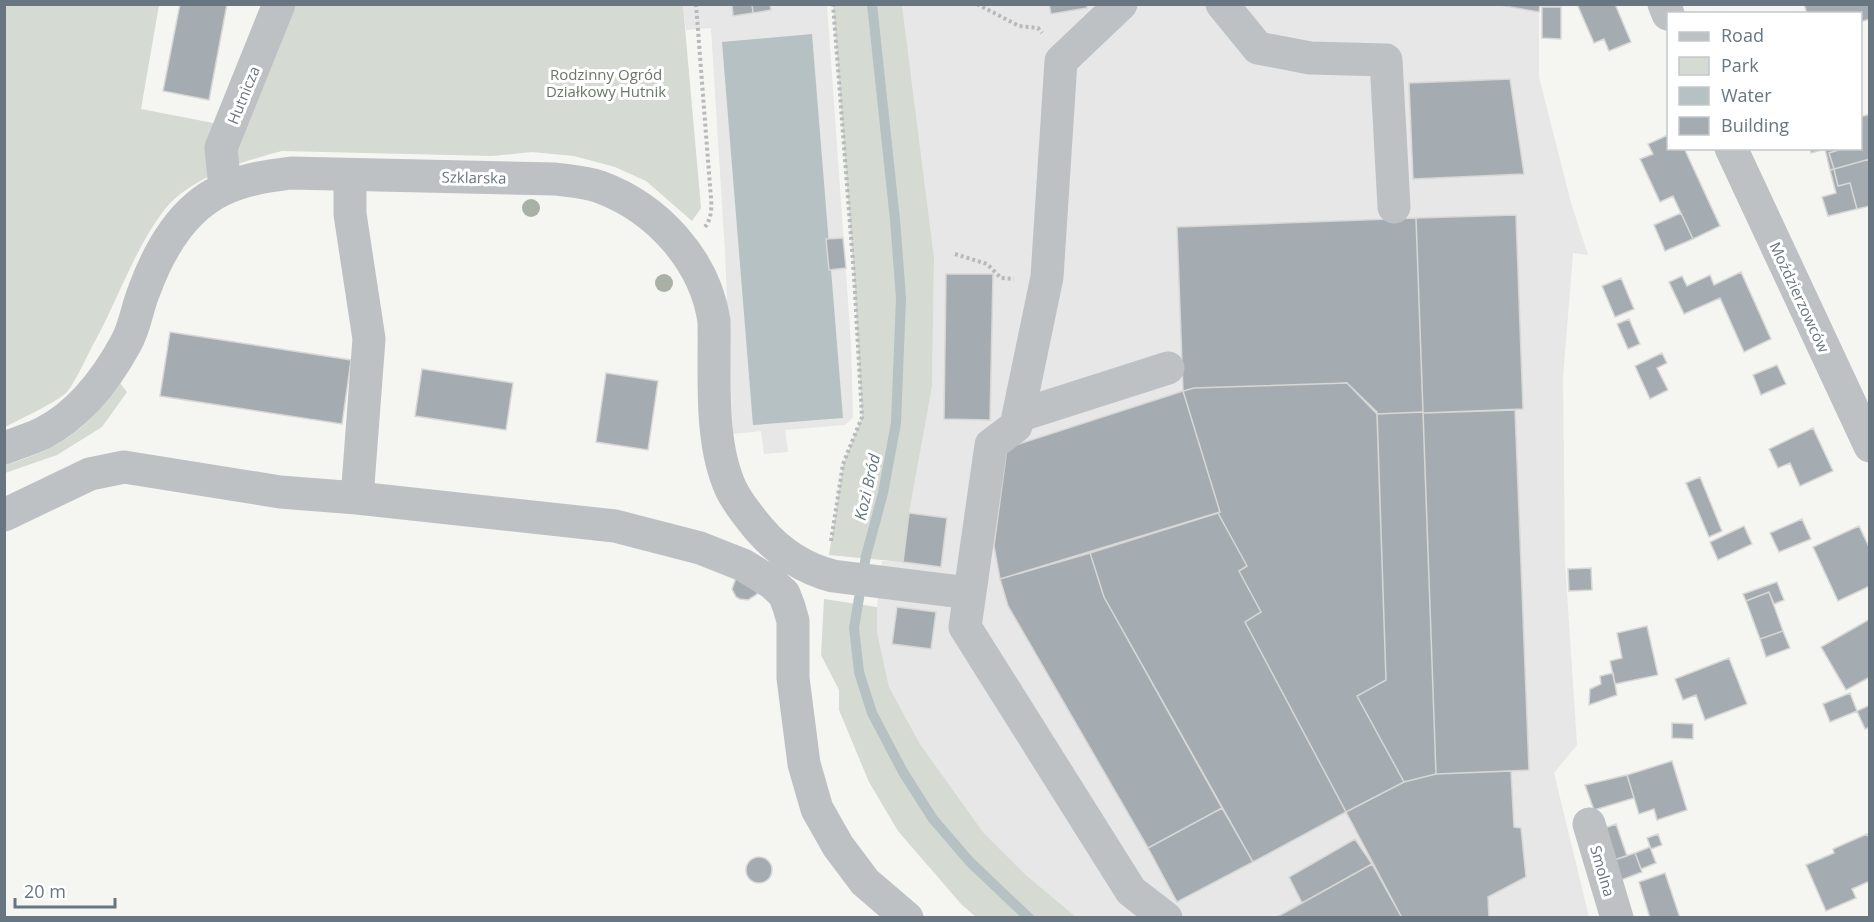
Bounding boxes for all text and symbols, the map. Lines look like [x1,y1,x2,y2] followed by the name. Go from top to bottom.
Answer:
[1667,12,1862,150] legend
[1721,23,1764,47] text: Road
[1721,53,1759,77] text: Park
[222,63,264,127] street label: Hutnicza
[546,64,666,101] park label: Rodzinny Ogród Działkowy Hutnik
[1721,83,1772,107] text: Water
[1721,113,1789,137] text: Building
[441,166,507,188] street label: Szklarska
[1766,239,1834,356] street label: Moździerzowców
[849,451,885,522] water label: Kozi Bród
[1586,843,1620,899] street label: Smolna
[15,871,116,909] scale bar
[24,879,66,903] text: 20 m

